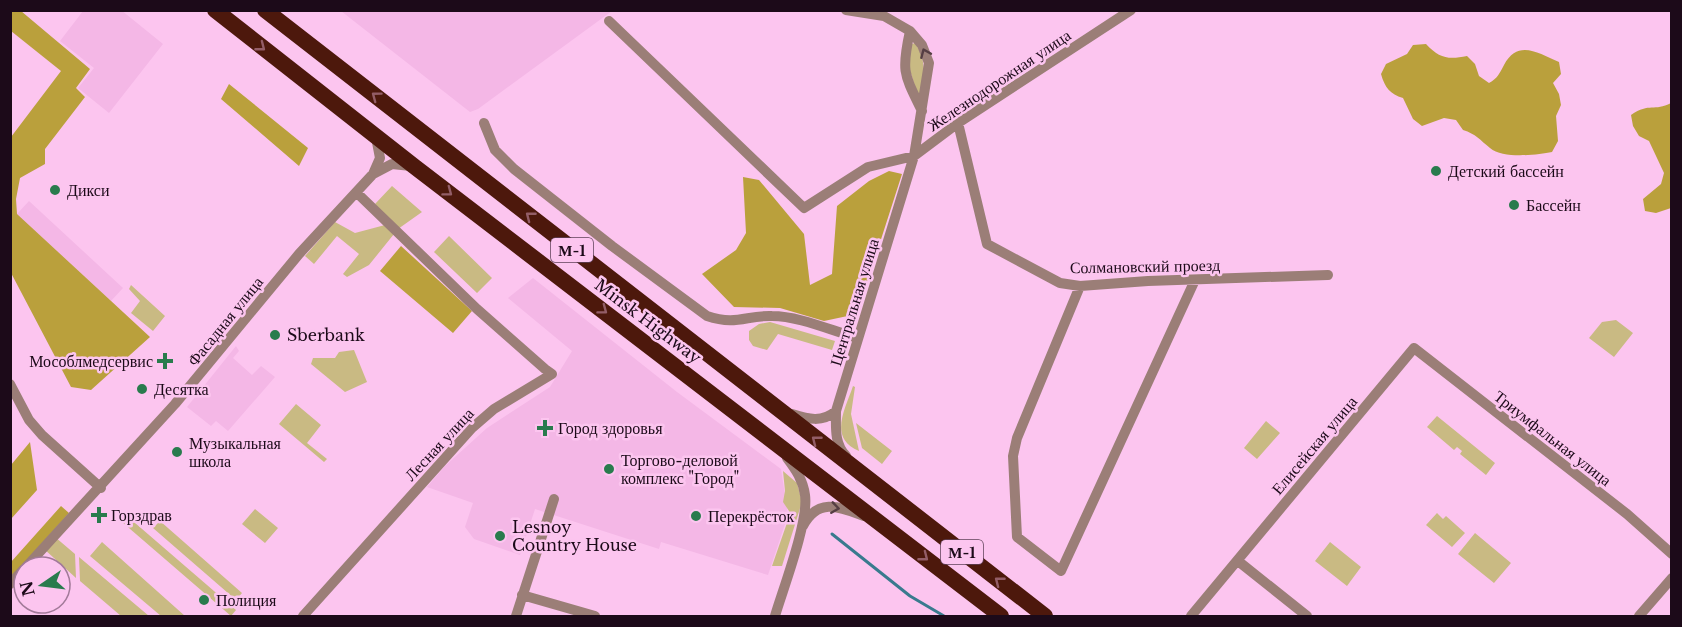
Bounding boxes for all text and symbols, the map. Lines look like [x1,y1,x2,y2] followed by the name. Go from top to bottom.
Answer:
[924,25,1074,135] street label: Железнодорожная улица
[255,39,266,50] one-way arrow
[920,49,932,60] one-way arrow
[372,93,383,104] one-way arrow
[1448,161,1564,181] place label: Детский бассейн
[1429,164,1443,178] marker: Детский бассейн
[67,180,110,200] place label: Дикси
[48,183,62,197] marker: Дикси
[442,185,453,196] one-way arrow
[1526,195,1581,215] place label: Бассейн
[1507,198,1521,212] marker: Бассейн
[526,213,537,224] one-way arrow
[825,236,883,368] street label: Центральная улица
[551,238,593,262] road number: М-1
[1070,255,1220,277] street label: Солмановский проезд
[183,272,267,370] street label: Фасадная улица
[591,274,706,368] street label: Minsk Highway
[597,303,608,314] one-way arrow
[287,325,365,345] place label: Sberbank
[268,328,282,342] marker: Sberbank
[29,351,153,371] place label: Мособлмедсервис
[158,354,172,368] marker: Мособлмедсервис
[154,379,209,399] place label: Десятка
[135,382,149,396] marker: Десятка
[1490,386,1616,490] street label: Триумфальная улица
[1267,392,1361,498] street label: Елисейская улица
[400,403,478,485] street label: Лесная улица
[558,418,663,438] place label: Город здоровья
[536,419,554,437] marker: Город здоровья
[189,433,282,471] place label: Музыкальная школа
[812,436,823,447] one-way arrow
[170,445,184,459] marker: Музыкальная школа
[621,450,739,488] place label: Торгово-деловой комплекс "Город"
[602,462,616,476] marker: Торгово-деловой комплекс "Город"
[831,501,840,513] one-way arrow
[111,505,172,525] place label: Горздрав
[708,506,795,526] place label: Перекрёсток
[92,508,106,522] marker: Горздрав
[689,509,703,523] marker: Перекрёсток
[512,517,637,555] place label: Lesnoy Country House
[493,529,507,543] marker: Lesnoy Country House
[941,540,983,564] road number: М-1
[917,549,928,560] one-way arrow
[12,555,72,615] north arrow
[995,577,1006,588] one-way arrow
[16,579,39,598] text: N
[216,590,277,610] place label: Полиция
[197,593,211,607] marker: Полиция

